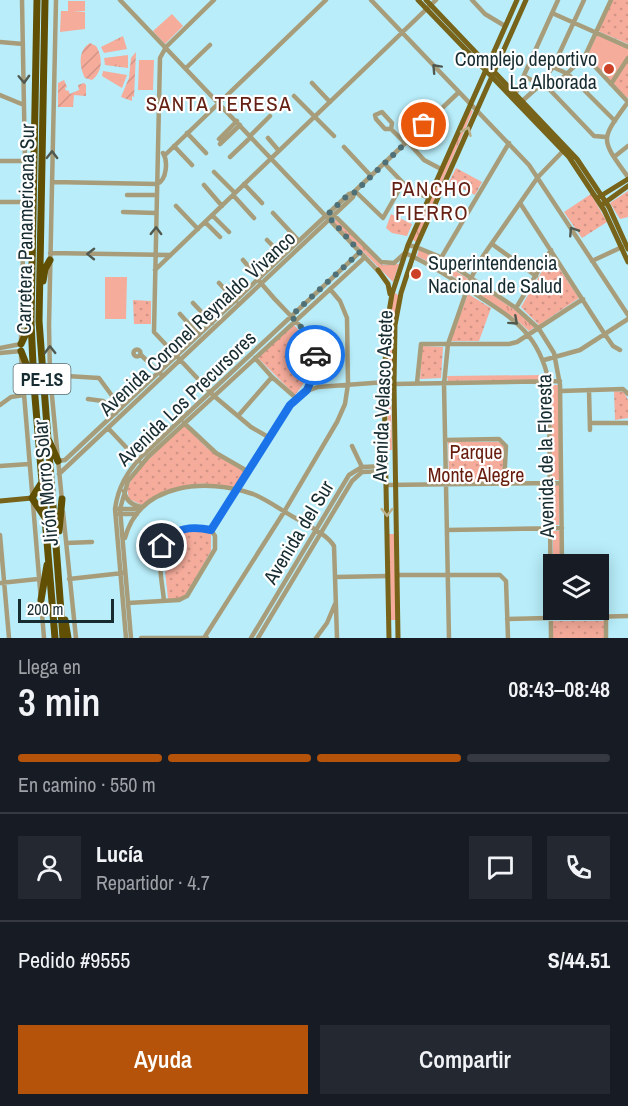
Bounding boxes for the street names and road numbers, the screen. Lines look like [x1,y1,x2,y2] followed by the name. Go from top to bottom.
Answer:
[10,123,40,335] street label: Carretera Panamericana Sur
[92,225,301,422] street label: Avenida Coronel Reynaldo Vivanco
[365,310,398,483] street label: Avenida Velasco Astete
[110,324,262,472] street label: Avenida Los Precursores
[14,364,70,394] road number: PE-1S
[530,374,560,539] street label: Avenida de la Floresta
[26,418,64,547] street label: Jirón Morro Solar
[256,475,340,590] street label: Avenida del Sur

